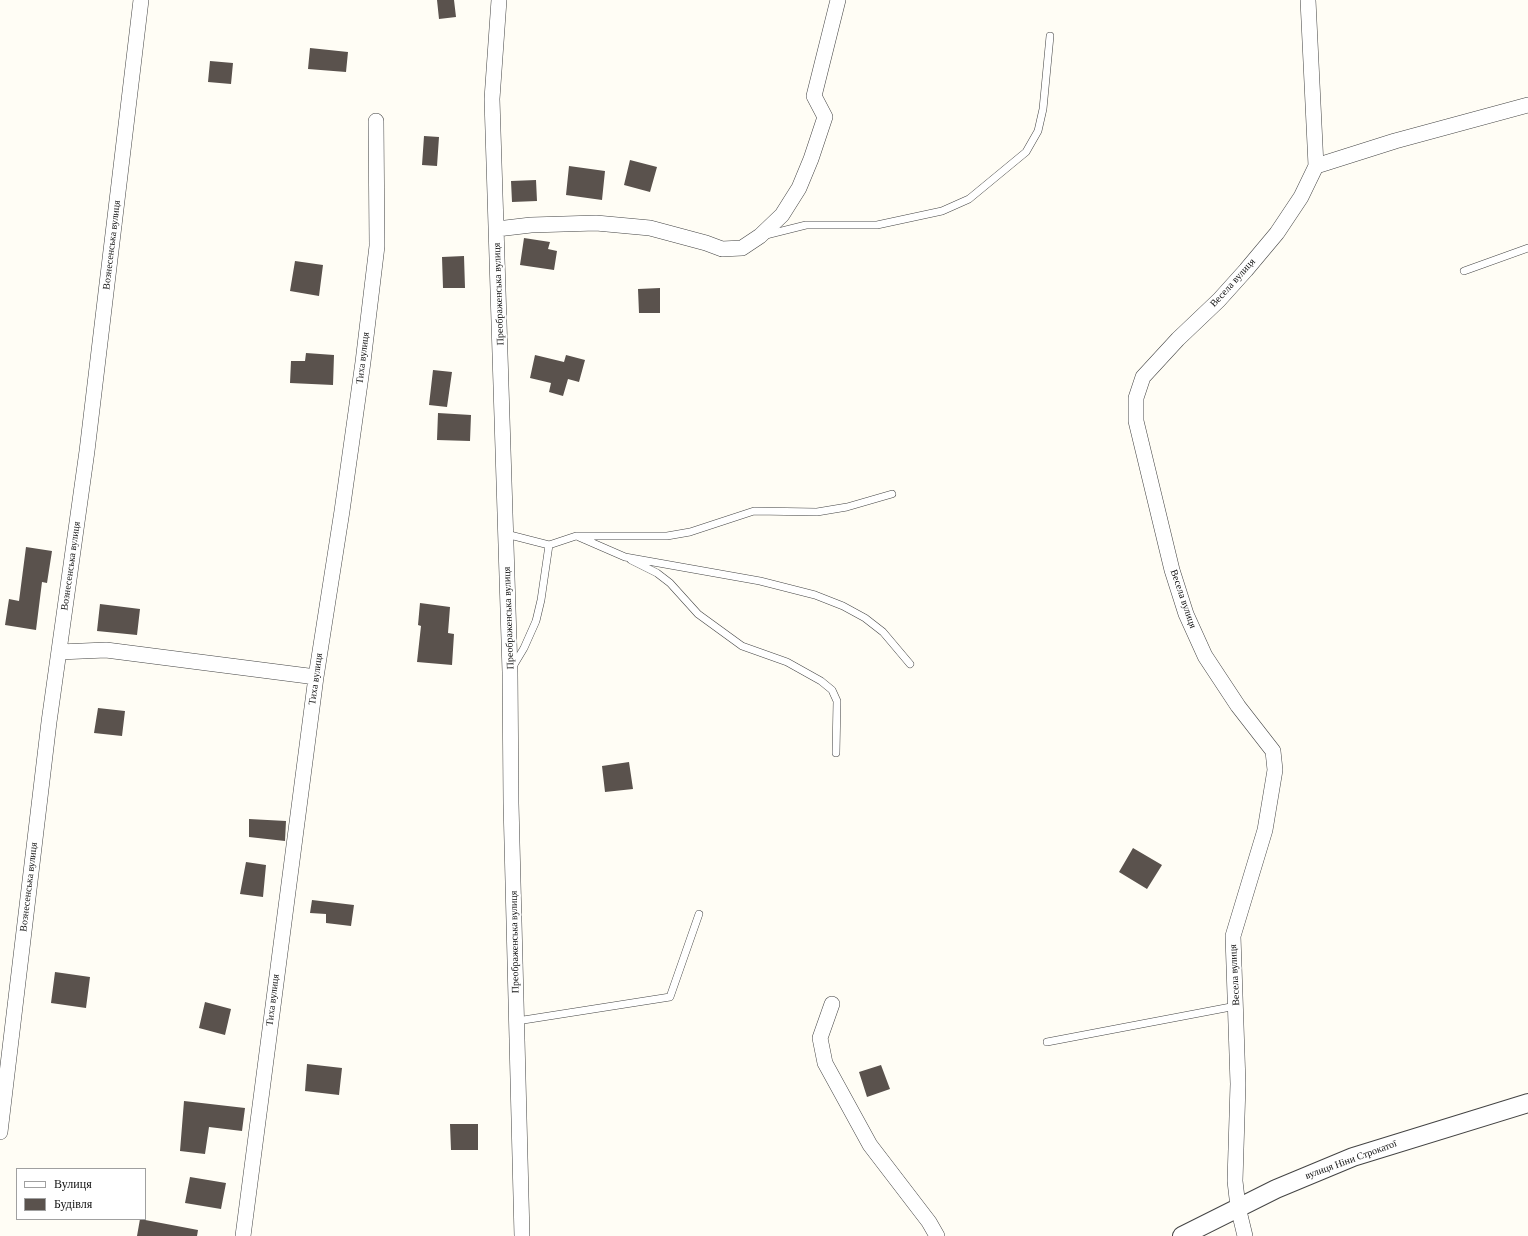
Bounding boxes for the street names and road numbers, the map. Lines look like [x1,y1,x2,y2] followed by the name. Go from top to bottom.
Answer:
[101,200,123,290] street label: Вознесенська вулиця
[491,243,507,345] street label: Преображенська вулиця
[1208,256,1258,310] street label: Весела вулиця
[354,331,372,385] street label: Тиха вулиця
[59,521,83,611] street label: Вознесенська вулиця
[501,567,517,669] street label: Преображенська вулиця
[1167,568,1199,630] street label: Весела вулиця
[306,652,326,706] street label: Тиха вулиця
[18,842,40,932] street label: Вознесенська вулиця
[508,891,522,993] street label: Преображенська вулиця
[1227,944,1243,1006] street label: Весела вулиця
[264,973,282,1027] street label: Тиха вулиця
[1303,1138,1399,1182] street label: вулиця Ніни Строкатої

